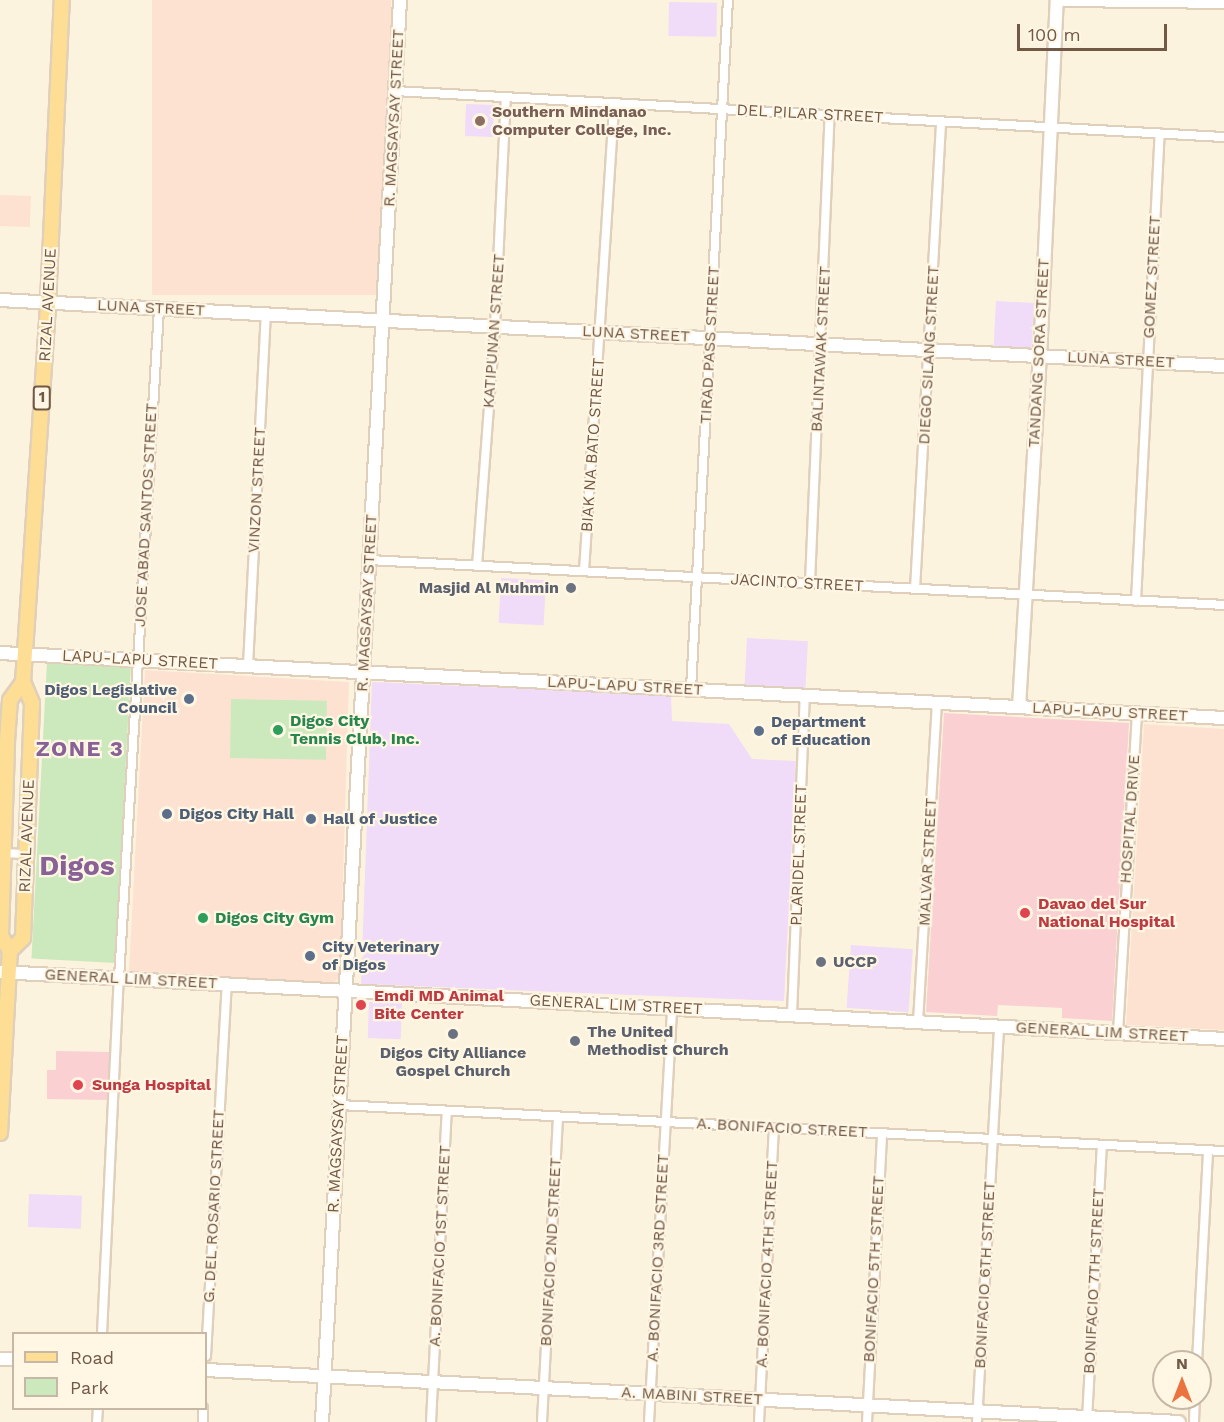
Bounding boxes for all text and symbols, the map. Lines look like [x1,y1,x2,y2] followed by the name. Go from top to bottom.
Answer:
[1020,12,1170,50] scale bar
[1028,24,1081,45] text: 100 m
[380,28,408,208] street label: R. MAGSAYSAY STREET
[736,101,884,127] street label: DEL PILAR STREET
[492,102,672,140] place label: Southern Mindanao Computer College, Inc.
[473,114,487,128] marker: Southern Mindanao Computer College, Inc.
[1139,215,1165,339] street label: GOMEZ STREET
[35,247,61,363] street label: RIZAL AVENUE
[479,253,509,409] street label: KATIPUNAN STREET
[1024,258,1054,448] street label: TANDANG SORA STREET
[807,265,835,433] street label: BALINTAWAK STREET
[915,265,943,445] street label: DIEGO SILANG STREET
[696,266,724,424] street label: TIRAD PASS STREET
[96,296,206,320] street label: LUNA STREET
[581,322,691,346] street label: LUNA STREET
[1066,348,1176,372] street label: LUNA STREET
[577,357,609,533] street label: BIAK NA BATO STREET
[32,386,52,410] road number: 1
[131,402,161,628] street label: JOSE ABAD SANTOS STREET
[244,427,270,553] street label: VINZON STREET
[353,513,381,693] street label: R. MAGSAYSAY STREET
[730,570,864,596] street label: JACINTO STREET
[418,578,559,598] place label: Masjid Al Muhmin
[564,581,578,595] marker: Masjid Al Muhmin
[62,646,218,674] street label: LAPU-LAPU STREET
[547,672,703,700] street label: LAPU-LAPU STREET
[44,680,177,718] place label: Digos Legislative Council
[182,692,196,706] marker: Digos Legislative Council
[1032,698,1188,726] street label: LAPU-LAPU STREET
[290,711,420,749] place label: Digos City Tennis Club, Inc.
[771,712,871,750] place label: Department of Education
[271,723,285,737] marker: Digos City Tennis Club, Inc.
[752,724,766,738] marker: Department of Education
[36,736,124,762] district label: ZONE 3
[1116,754,1144,884] street label: HOSPITAL DRIVE
[15,778,39,894] street label: RIZAL AVENUE
[787,784,811,926] street label: PLARIDEL STREET
[915,797,941,927] street label: MALVAR STREET
[179,804,294,824] place label: Digos City Hall
[160,807,174,821] marker: Digos City Hall
[323,809,438,829] place label: Hall of Justice
[304,812,318,826] marker: Hall of Justice
[39,849,115,883] district label: Digos
[1038,894,1175,932] place label: Davao del Sur National Hospital
[1016,904,1034,922] marker: Davao del Sur National Hospital
[215,908,334,928] place label: Digos City Gym
[196,911,210,925] marker: Digos City Gym
[322,937,440,975] place label: City Veterinary of Digos
[303,949,317,963] marker: City Veterinary of Digos
[833,952,877,972] place label: UCCP
[814,955,828,969] marker: UCCP
[44,965,218,993] street label: GENERAL LIM STREET
[374,986,504,1024] place label: Emdi MD Animal Bite Center
[529,991,703,1019] street label: GENERAL LIM STREET
[352,996,370,1014] marker: Emdi MD Animal Bite Center
[1015,1018,1189,1046] street label: GENERAL LIM STREET
[587,1022,729,1060] place label: The United Methodist Church
[446,1027,460,1041] marker: Digos City Alliance Gospel Church
[324,1034,352,1214] street label: R. MAGSAYSAY STREET
[568,1034,582,1048] marker: The United Methodist Church
[379,1043,527,1081] place label: Digos City Alliance Gospel Church
[92,1075,211,1095] place label: Sunga Hospital
[69,1076,87,1094] marker: Sunga Hospital
[199,1109,229,1303] street label: G. DEL ROSARIO STREET
[696,1114,868,1142] street label: A. BONIFACIO STREET
[425,1144,455,1348] street label: A. BONIFACIO 1ST STREET
[643,1153,673,1363] street label: A. BONIFACIO 3RD STREET
[536,1157,566,1347] street label: BONIFACIO 2ND STREET
[752,1160,782,1368] street label: A. BONIFACIO 4TH STREET
[860,1175,888,1363] street label: BONIFACIO 5TH STREET
[971,1181,999,1369] street label: BONIFACIO 6TH STREET
[1080,1187,1108,1375] street label: BONIFACIO 7TH STREET
[12,1332,207,1410] legend
[70,1347,114,1368] text: Road
[1152,1350,1212,1410] north arrow
[1176,1354,1188,1373] text: N
[70,1377,109,1398] text: Park
[621,1383,763,1409] street label: A. MABINI STREET

